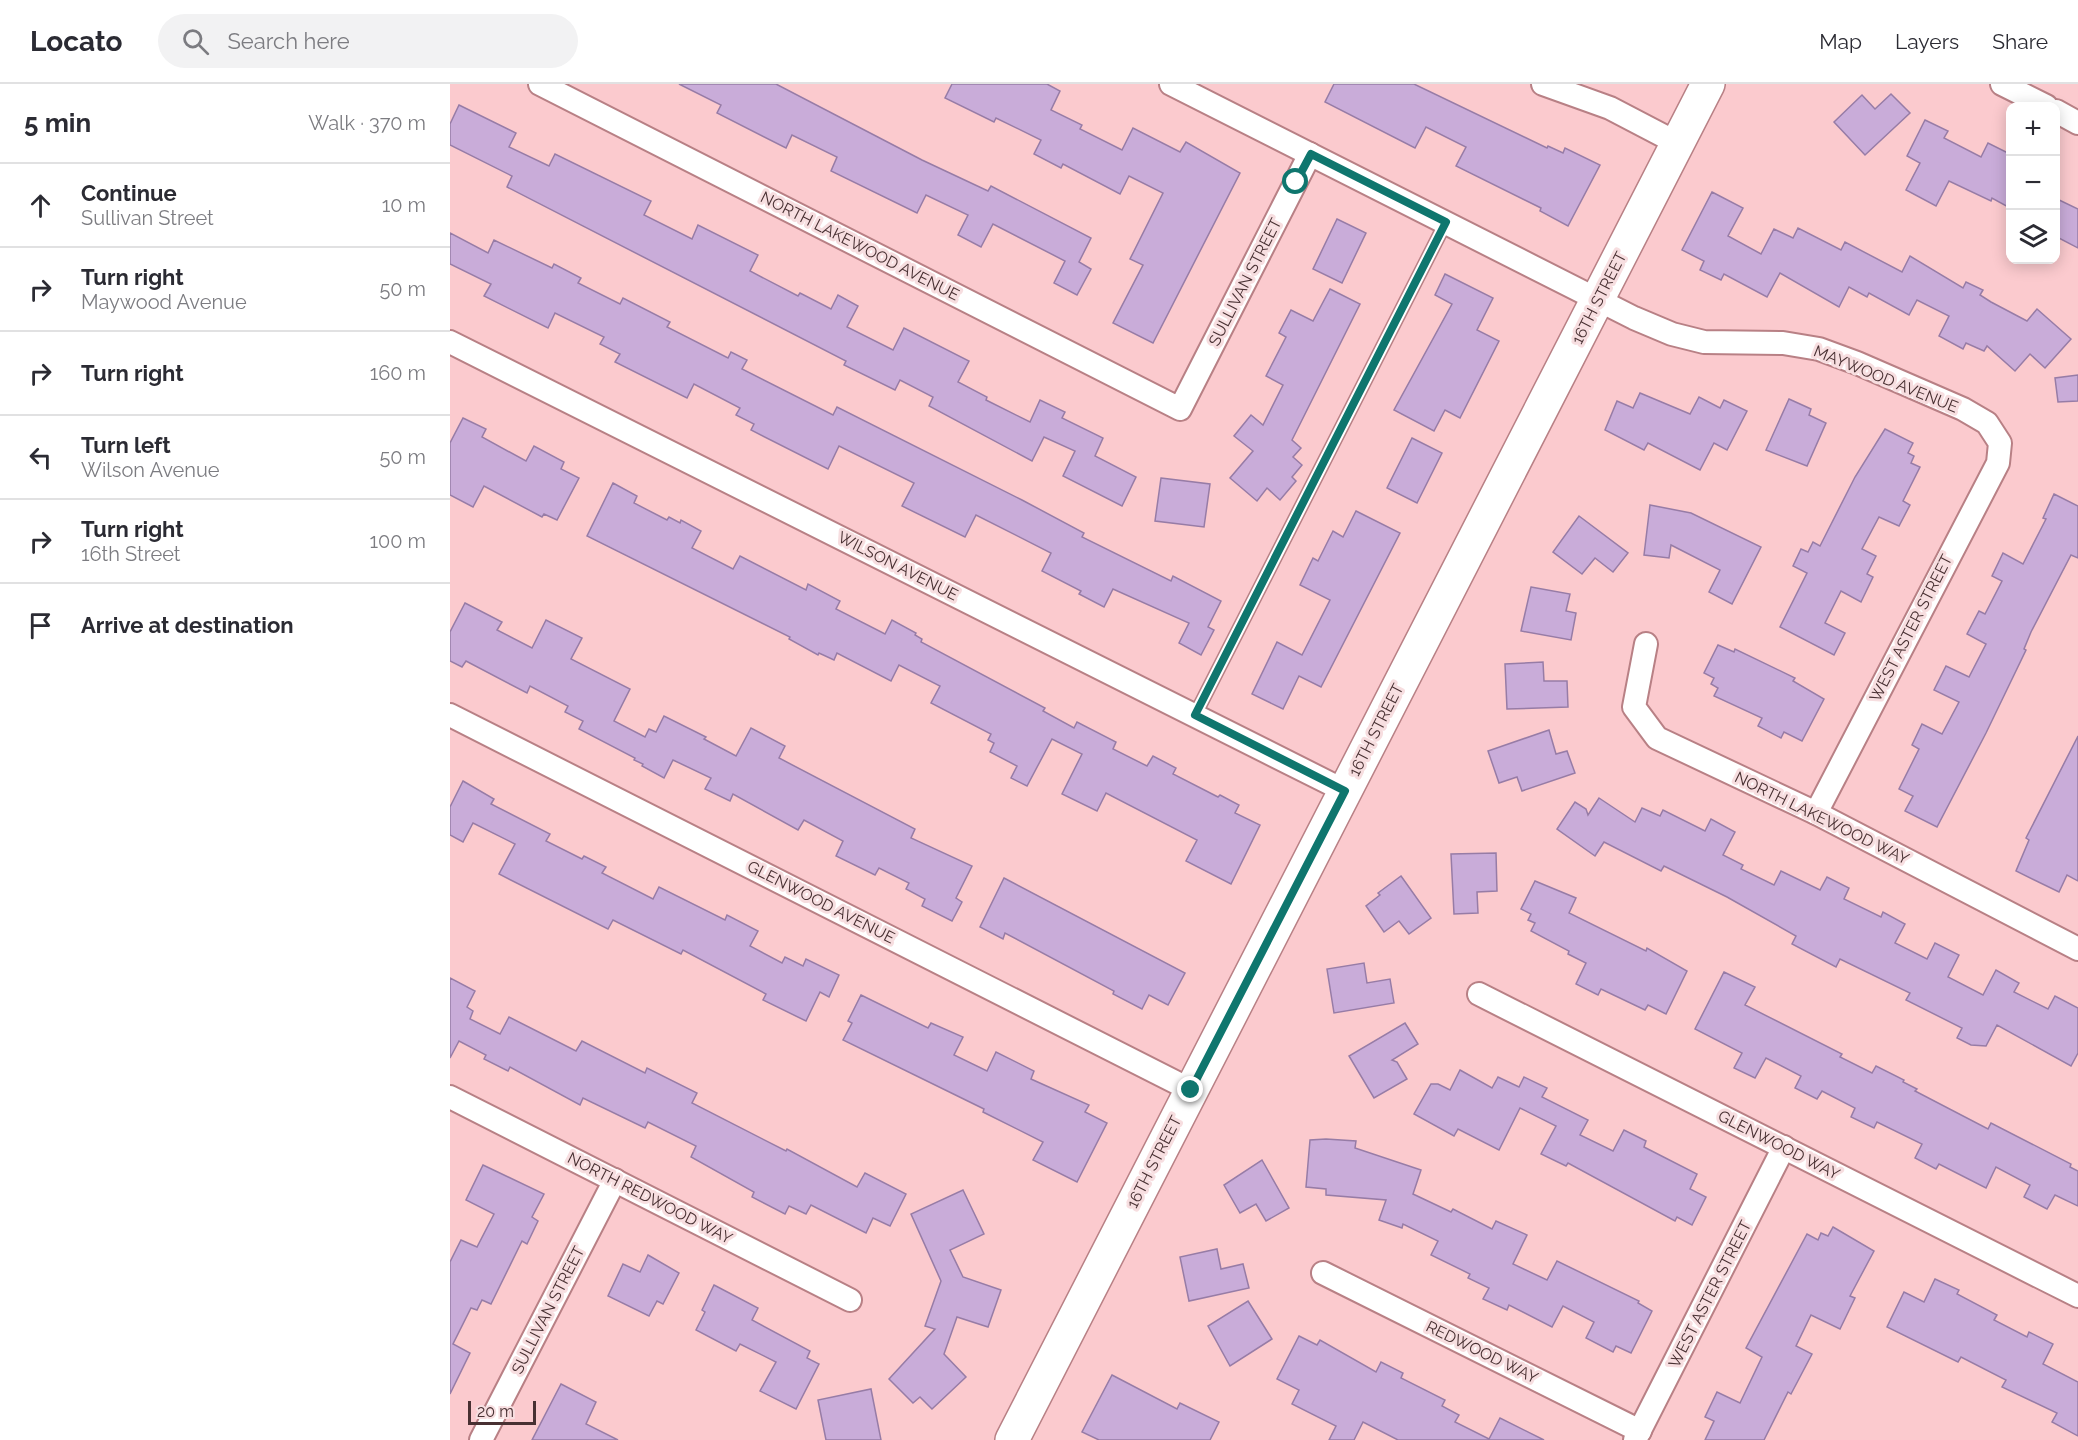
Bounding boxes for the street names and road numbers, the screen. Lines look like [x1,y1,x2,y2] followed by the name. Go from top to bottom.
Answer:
[757,187,963,305] street label: NORTH LAKEWOOD AVENUE
[1205,215,1286,349] street label: SULLIVAN STREET
[1568,248,1631,347] street label: 16TH STREET
[1811,341,1961,417] street label: MAYWOOD AVENUE
[835,527,962,605] street label: WILSON AVENUE
[1866,551,1956,705] street label: WEST ASTER STREET
[1345,680,1408,779] street label: 16TH STREET
[1732,767,1913,869] street label: NORTH LAKEWOOD WAY
[744,857,898,948] street label: GLENWOOD AVENUE
[1715,1106,1843,1184] street label: GLENWOOD WAY
[1123,1112,1186,1211] street label: 16TH STREET
[564,1148,736,1248] street label: NORTH REDWOOD WAY
[1665,1217,1755,1371] street label: WEST ASTER STREET
[508,1243,589,1377] street label: SULLIVAN STREET
[1423,1317,1542,1388] street label: REDWOOD WAY

